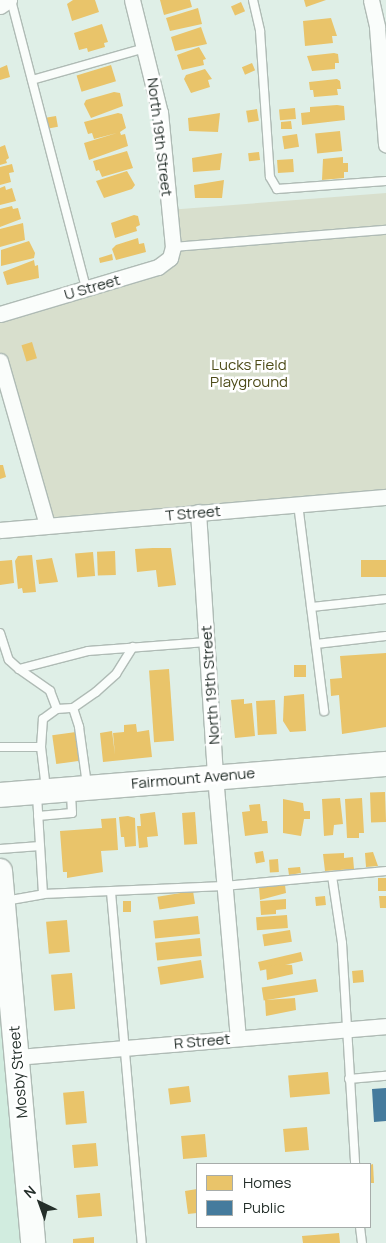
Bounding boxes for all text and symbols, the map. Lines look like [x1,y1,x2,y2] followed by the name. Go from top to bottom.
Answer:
[144,77,176,197] street label: North 19th Street
[62,270,122,304] street label: U Street
[210,355,288,390] park label: Lucks Field Playground
[164,502,222,524] street label: T Street
[197,625,223,745] street label: North 19th Street
[130,764,256,792] street label: Fairmount Avenue
[5,1025,31,1119] street label: Mosby Street
[173,1030,231,1052] street label: R Street
[196,1163,371,1228] legend
[243,1172,291,1193] text: Homes
[15,1178,65,1228] north arrow
[20,1181,40,1202] text: N
[243,1197,285,1218] text: Public

